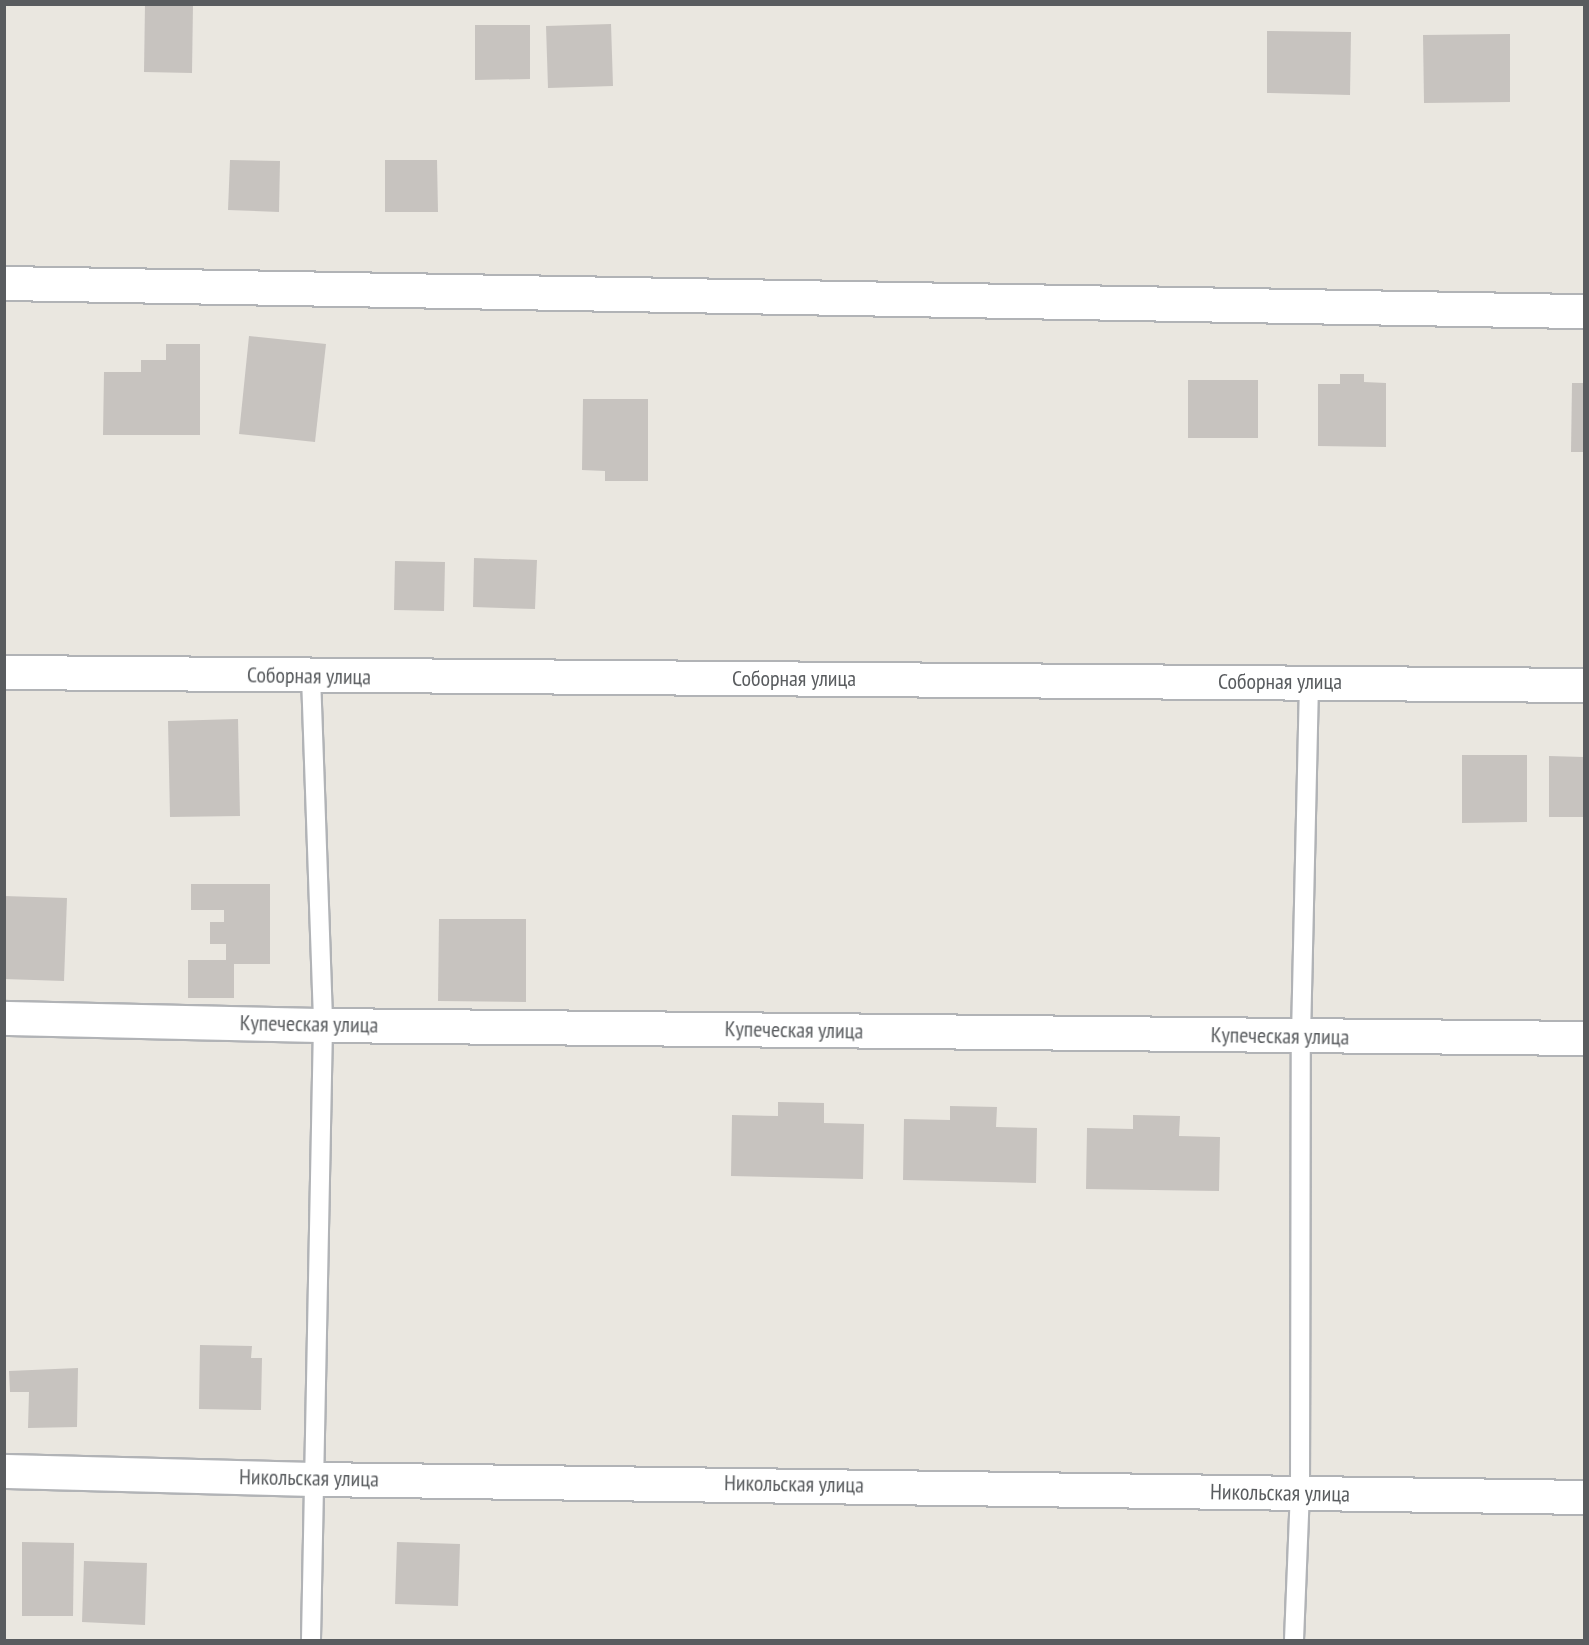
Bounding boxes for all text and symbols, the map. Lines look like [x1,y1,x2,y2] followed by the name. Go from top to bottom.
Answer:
[247,662,371,690] street label: Соборная улица
[732,666,856,692] street label: Соборная улица
[1218,669,1342,695] street label: Соборная улица
[239,1010,379,1038] street label: Купеческая улица
[724,1016,864,1044] street label: Купеческая улица
[1210,1022,1350,1050] street label: Купеческая улица
[239,1464,379,1492] street label: Никольская улица
[724,1470,864,1498] street label: Никольская улица
[1210,1479,1350,1507] street label: Никольская улица

